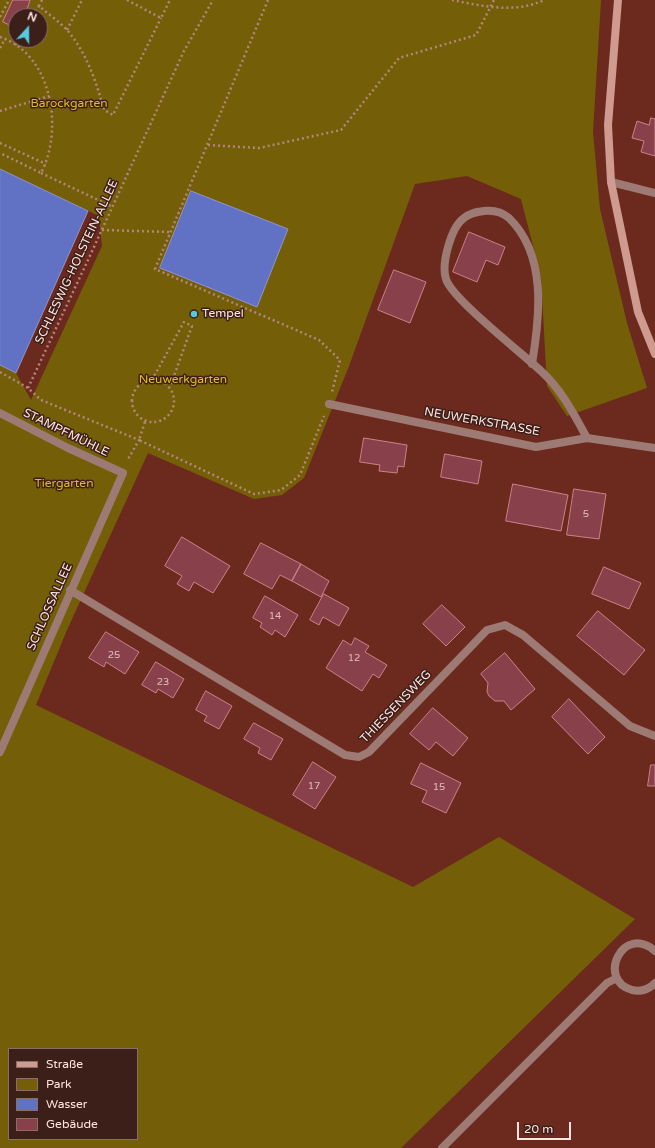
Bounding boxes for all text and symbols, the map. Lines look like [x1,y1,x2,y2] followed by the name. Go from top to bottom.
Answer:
[8,8,48,48] north arrow
[26,10,39,25] text: N
[30,97,108,111] park label: Barockgarten
[32,177,122,347] street label: SCHLESWIG-HOLSTEIN-ALLEE
[202,307,244,321] place label: Tempel
[189,309,199,319] marker: Tempel
[139,373,227,387] park label: Neuwerkgarten
[423,405,541,439] street label: NEUWERKSTRASSE
[21,406,111,460] street label: STAMPFMÜHLE
[35,477,93,491] park label: Tiergarten
[583,508,589,520] house number: 5
[24,561,76,653] street label: SCHLOSSALLEE
[269,610,281,622] house number: 14
[108,649,120,661] house number: 25
[348,652,360,664] house number: 12
[358,668,434,746] street label: THIESSENSWEG
[157,676,169,688] house number: 23
[308,780,320,792] house number: 17
[433,781,445,793] house number: 15
[8,1048,138,1140] legend
[46,1057,83,1071] text: Straße
[46,1077,72,1091] text: Park
[46,1097,87,1111] text: Wasser
[519,1114,573,1140] scale bar
[46,1117,98,1131] text: Gebäude
[524,1122,553,1136] text: 20 m

